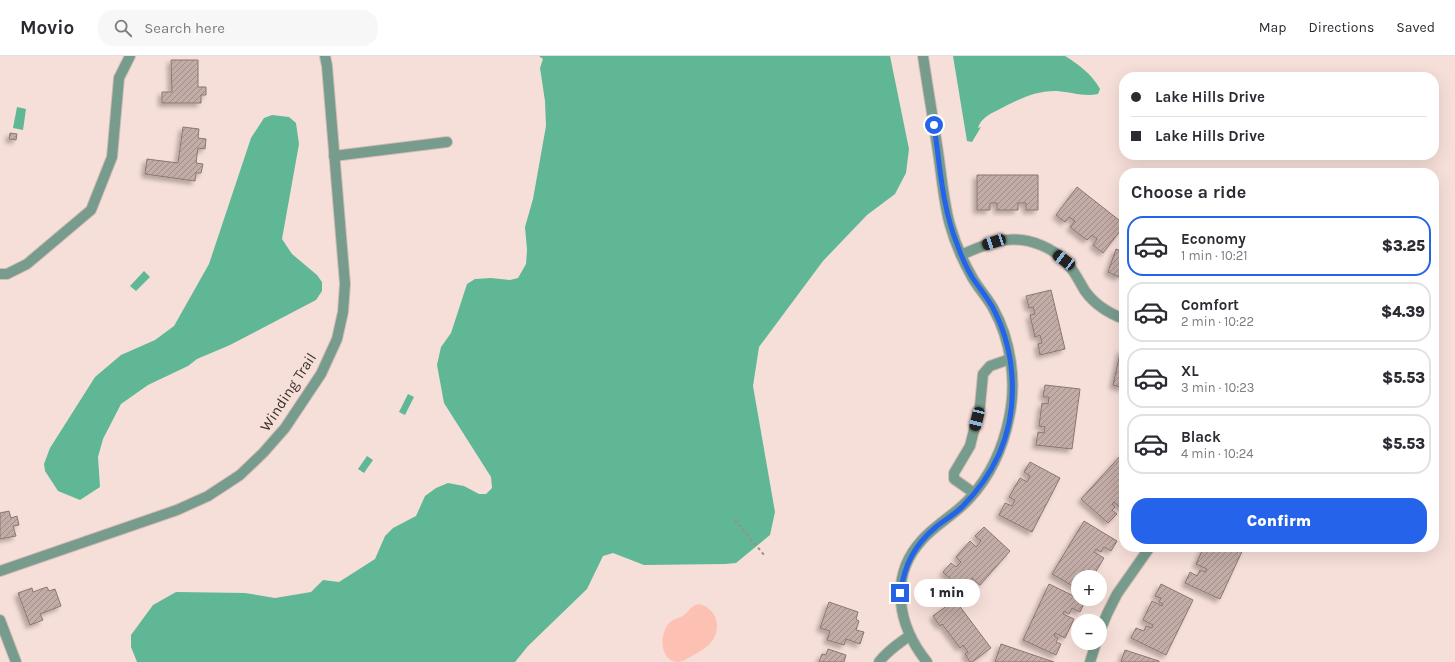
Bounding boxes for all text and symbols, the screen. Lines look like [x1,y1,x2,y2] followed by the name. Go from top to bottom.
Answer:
[98,10,378,46] search box
[20,17,74,39] text: Movio
[112,17,134,39] icon: search
[144,19,225,37] text: Search here
[1259,19,1287,36] text: Map
[1309,19,1374,36] text: Directions
[1396,19,1435,36] text: Saved
[1155,88,1265,106] text: Lake Hills Drive
[925,116,943,134] route start
[1155,127,1265,145] text: Lake Hills Drive
[1131,181,1246,203] text: Choose a ride
[1133,228,1169,264] icon: car
[1181,230,1246,248] text: Economy
[981,233,1007,251] car
[1382,237,1425,255] text: $3.25
[1051,248,1077,272] car
[1181,248,1248,263] text: 1 min · 10:21
[1133,294,1169,330] icon: car
[1181,296,1239,314] text: Comfort
[1381,303,1425,321] text: $4.39
[1181,314,1254,329] text: 2 min · 10:22
[256,349,320,435] street label: Winding Trail
[1133,360,1169,396] icon: car
[1181,362,1199,380] text: XL
[1382,369,1425,387] text: $5.53
[1181,380,1254,395] text: 3 min · 10:23
[968,406,986,432] car
[1133,426,1169,462] icon: car
[1181,428,1221,446] text: Black
[1382,435,1425,453] text: $5.53
[1181,446,1254,461] text: 4 min · 10:24
[1131,498,1427,544] button: Confirm
[1071,570,1107,650] map controls
[1071,570,1107,606] button: +
[914,579,980,607] callout: 1 min
[891,584,909,602] route end
[930,585,964,600] text: 1 min
[1071,614,1107,650] button: −

